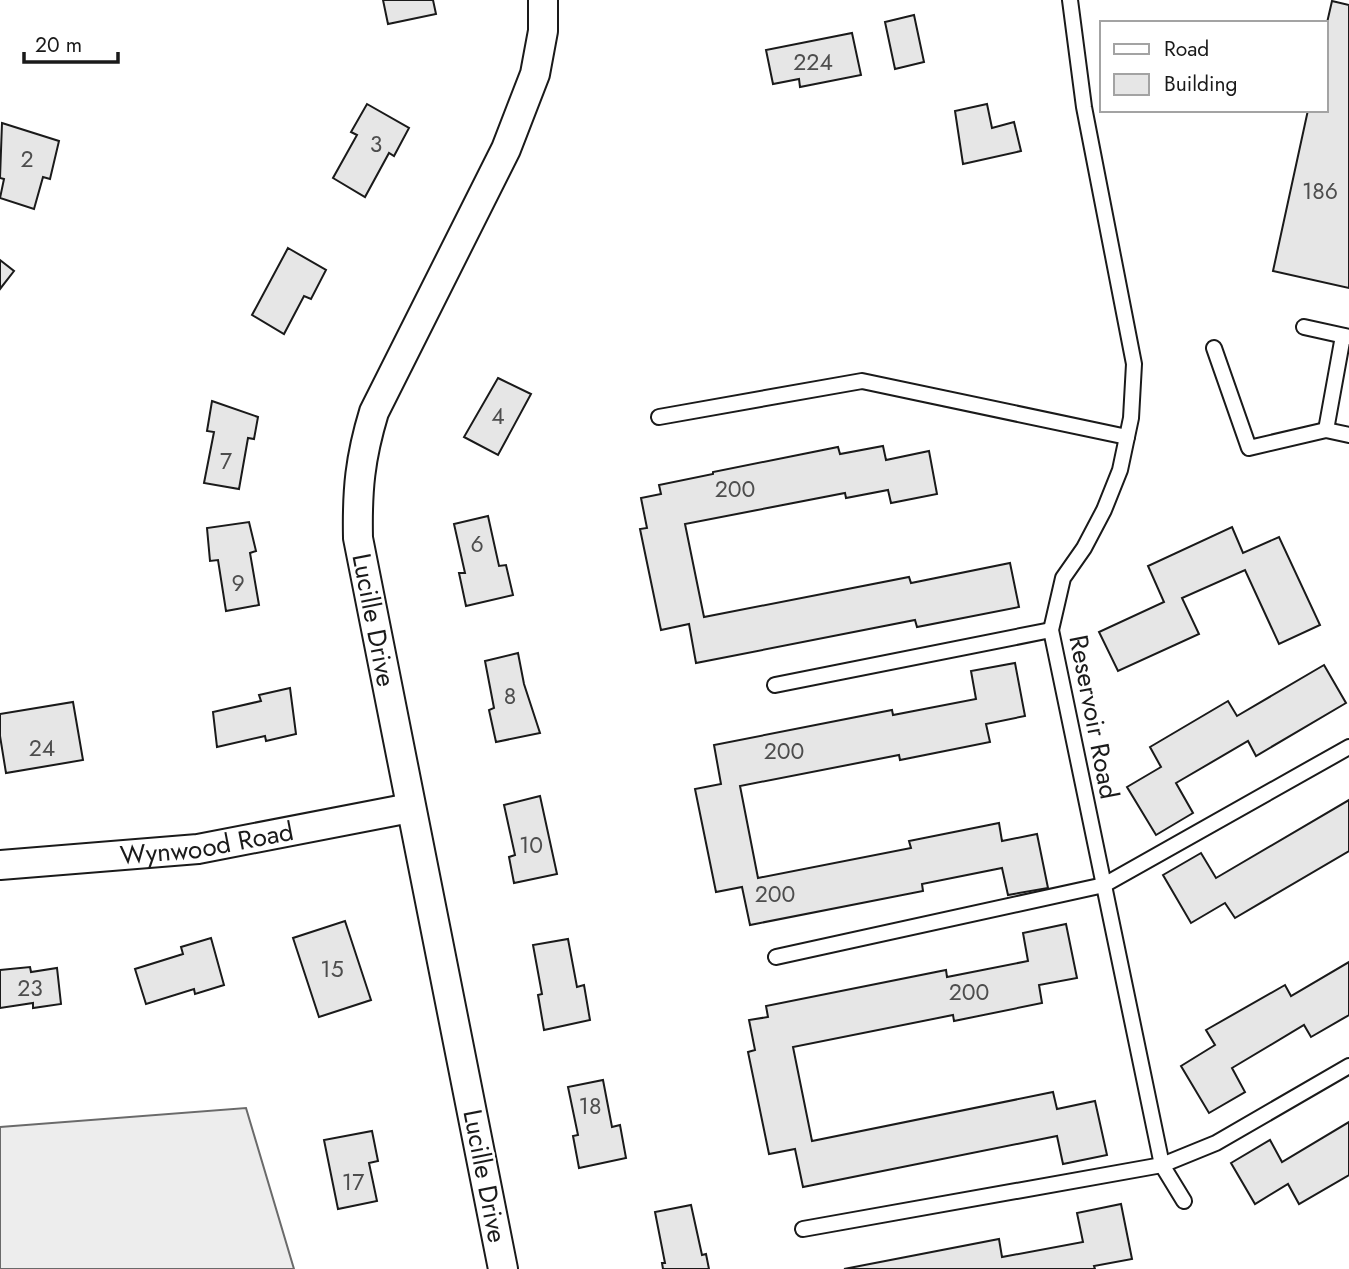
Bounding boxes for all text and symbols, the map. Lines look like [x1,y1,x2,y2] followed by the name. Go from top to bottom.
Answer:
[24,21,119,65] scale bar
[1100,21,1328,112] legend
[35,30,82,60] text: 20 m
[1164,34,1209,64] text: Road
[793,45,833,79] house number: 224
[1164,69,1237,99] text: Building
[370,127,382,161] house number: 3
[20,142,34,176] house number: 2
[1302,174,1338,208] house number: 186
[491,399,505,433] house number: 4
[220,444,232,478] house number: 7
[715,472,755,506] house number: 200
[470,527,484,561] house number: 6
[342,550,406,690] street label: Lucille Drive
[231,566,245,600] house number: 9
[1059,632,1129,802] street label: Reservoir Road
[504,679,516,713] house number: 8
[29,731,55,765] house number: 24
[764,734,804,768] house number: 200
[118,812,297,874] street label: Wynwood Road
[519,828,543,862] house number: 10
[755,877,795,911] house number: 200
[320,952,344,986] house number: 15
[17,971,43,1005] house number: 23
[949,975,989,1009] house number: 200
[579,1089,601,1123] house number: 18
[453,1106,517,1246] street label: Lucille Drive
[342,1165,364,1199] house number: 17

